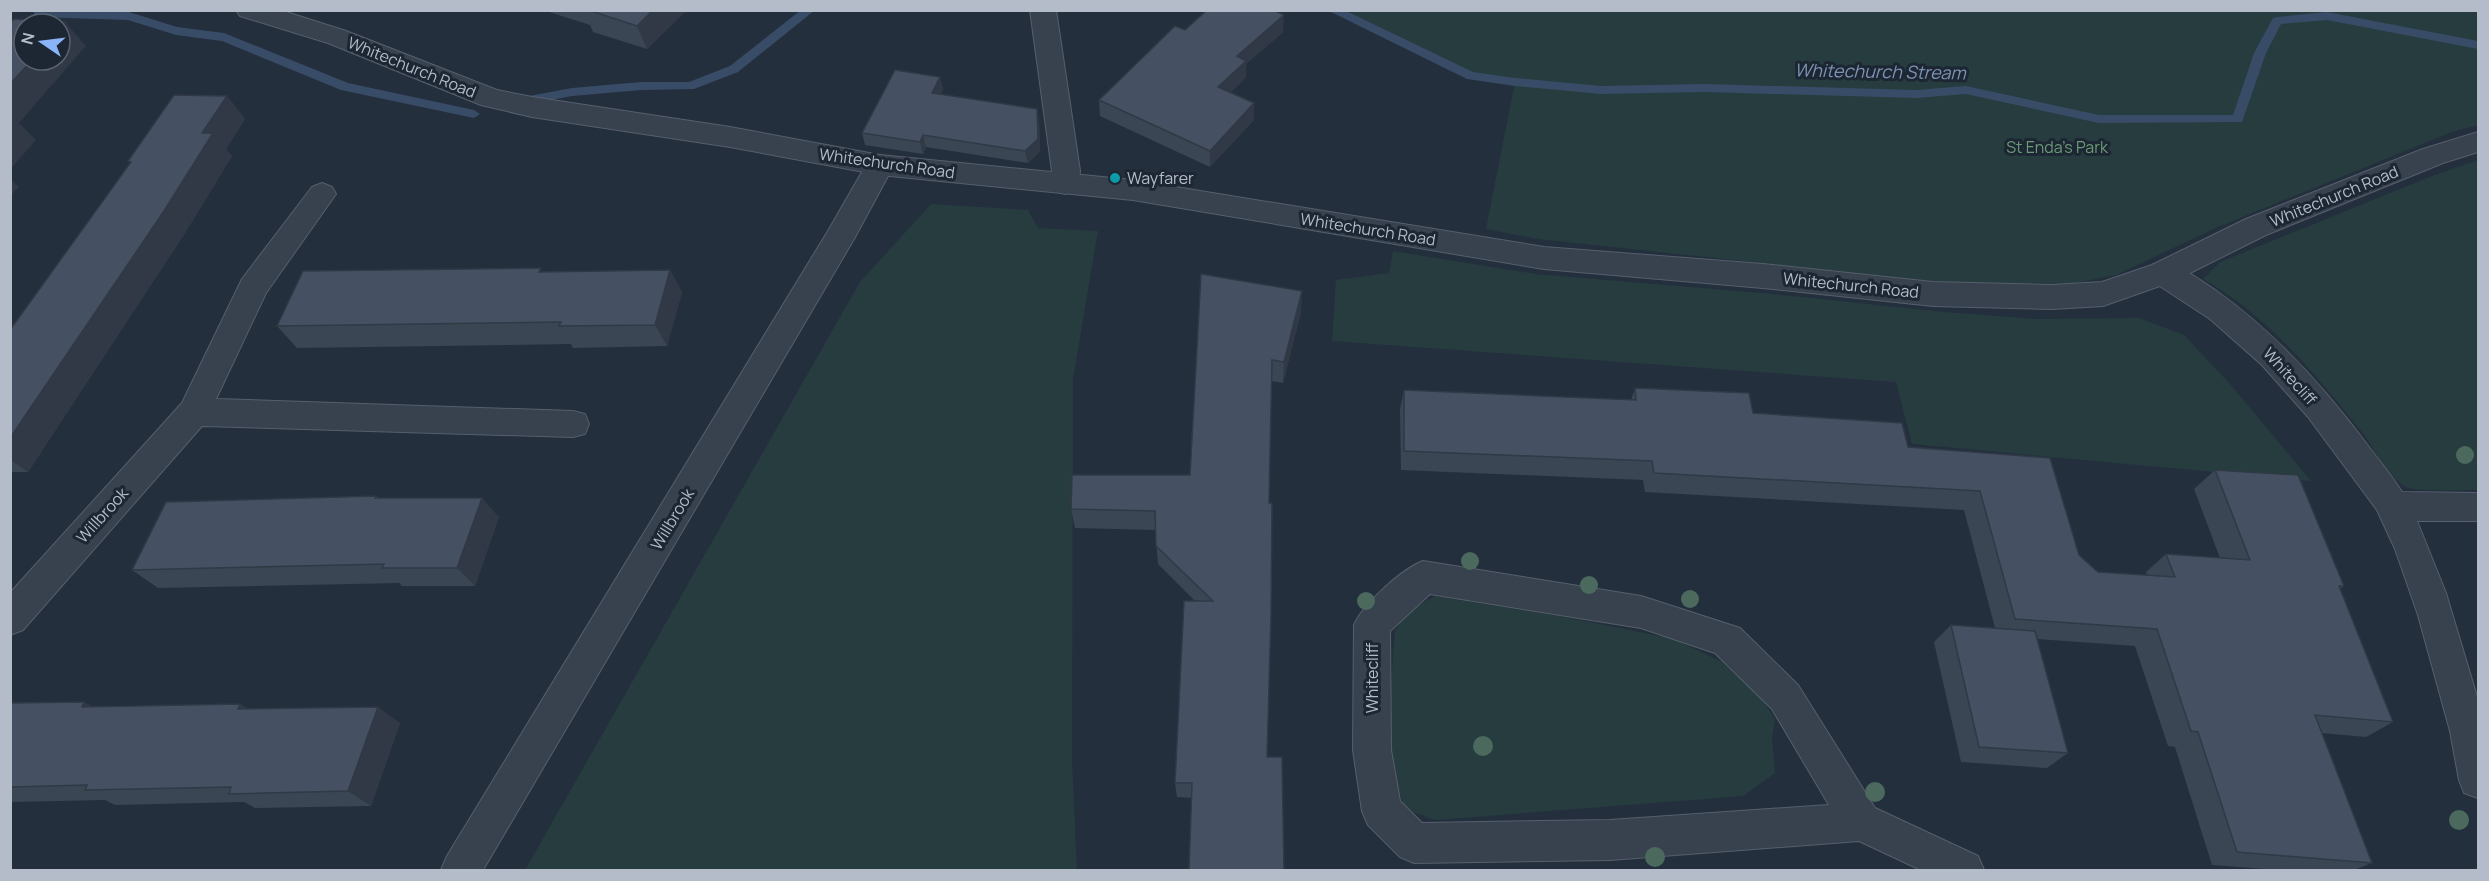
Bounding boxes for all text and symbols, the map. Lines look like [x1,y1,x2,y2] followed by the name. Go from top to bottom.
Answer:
[12,12,72,72] north arrow
[15,30,40,47] text: N
[345,31,479,103] street label: Whitechurch Road
[1794,58,1968,85] water label: Whitechurch Stream
[2006,136,2109,158] park label: St Enda's Park
[818,143,956,183] street label: Whitechurch Road
[2267,160,2401,232] street label: Whitechurch Road
[1127,167,1194,189] place label: Wayfarer
[1108,171,1122,185] marker: Wayfarer
[1299,207,1437,251] street label: Whitechurch Road
[1782,267,1920,303] street label: Whitechurch Road
[2258,343,2322,410] street label: Whitecliff
[71,482,134,548] street label: Willbrook
[645,483,699,554] street label: Willbrook
[1361,642,1383,713] street label: Whitecliff

